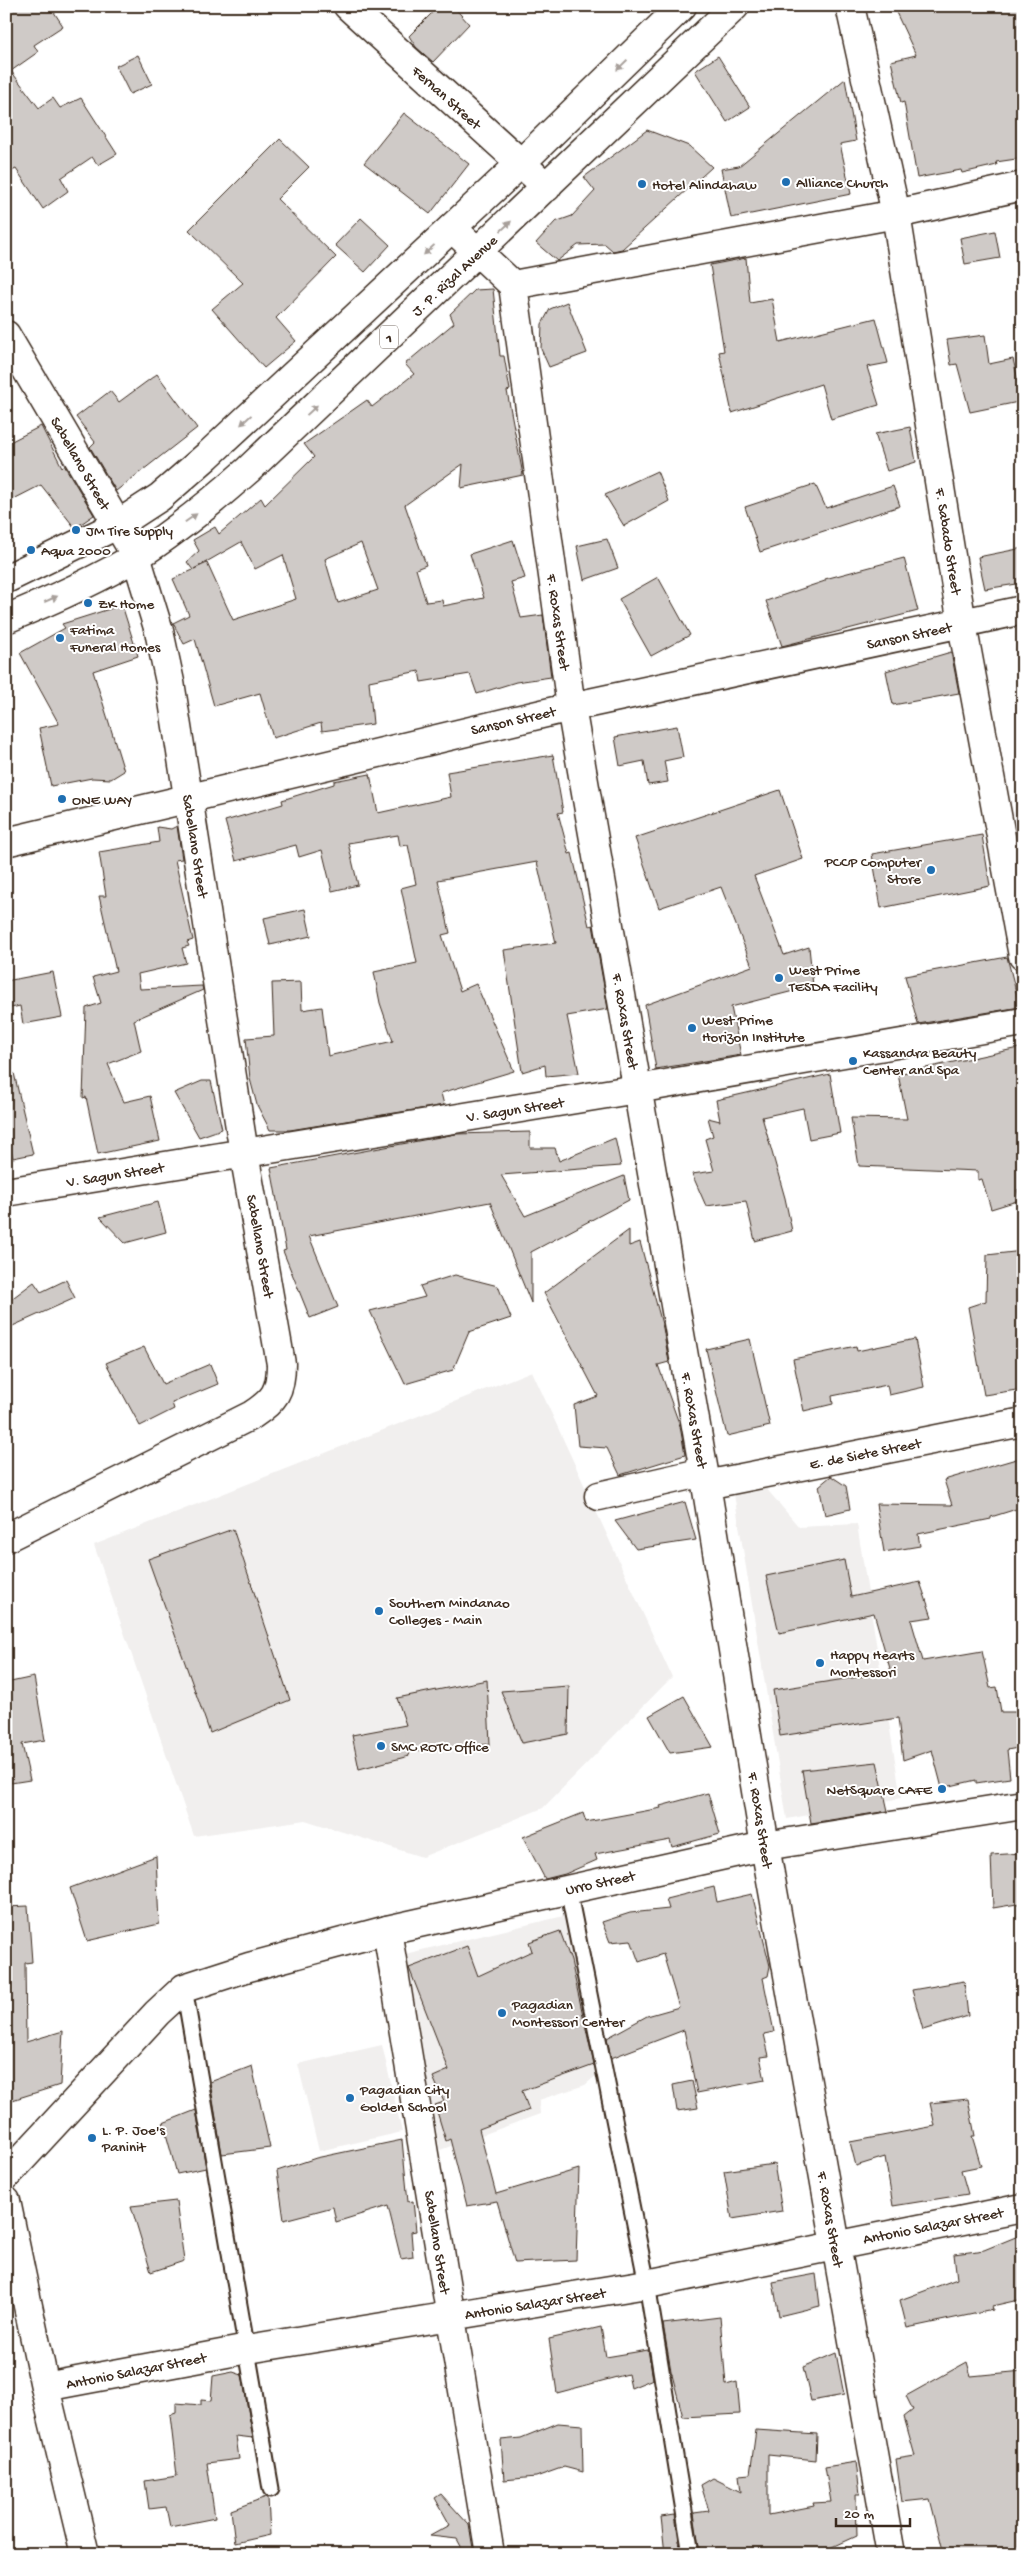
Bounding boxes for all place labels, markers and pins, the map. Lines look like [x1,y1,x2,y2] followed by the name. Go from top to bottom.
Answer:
[796,175,888,193] place label: Alliance Church
[780,176,792,188] marker: Alliance Church
[652,177,757,195] place label: Hotel Alindahaw
[636,178,648,190] marker: Hotel Alindahaw
[86,523,174,541] place label: JM Tire Supply
[70,524,82,536] marker: JM Tire Supply
[41,543,111,561] place label: Aqua 2000
[25,544,37,556] marker: Aqua 2000
[98,596,155,614] place label: ZK Home
[82,597,94,609] marker: ZK Home
[69,622,161,657] place label: Fatima Funeral Homes
[54,632,66,644] marker: Fatima Funeral Homes
[72,792,132,810] place label: ONE WAY
[56,793,68,805] marker: ONE WAY
[823,854,923,889] place label: PCCP Computer Store
[925,864,937,876] marker: PCCP Computer Store
[788,962,878,997] place label: West Prime TESDA Facility
[773,972,785,984] marker: West Prime TESDA Facility
[702,1012,805,1047] place label: West Prime Horizon Institute
[686,1022,698,1034] marker: West Prime Horizon Institute
[863,1045,977,1080] place label: Kassandra Beauty Center and Spa
[847,1055,859,1067] marker: Kassandra Beauty Center and Spa
[389,1595,510,1630] place label: Southern Mindanao Colleges - Main
[373,1605,385,1617] marker: Southern Mindanao Colleges - Main
[830,1647,915,1682] place label: Happy Hearts Montessori
[814,1657,826,1669] marker: Happy Hearts Montessori
[391,1739,489,1757] place label: SMC ROTC Office
[375,1740,387,1752] marker: SMC ROTC Office
[826,1782,933,1800] place label: NetSquare CAFE
[936,1783,948,1795] marker: NetSquare CAFE
[511,1997,626,2032] place label: Pagadian Montessori Center
[496,2007,508,2019] marker: Pagadian Montessori Center
[359,2082,450,2117] place label: Pagadian City Golden School
[344,2092,356,2104] marker: Pagadian City Golden School
[101,2122,166,2157] place label: L. P. Joe's Paninit
[86,2132,98,2144] marker: L. P. Joe's Paninit

